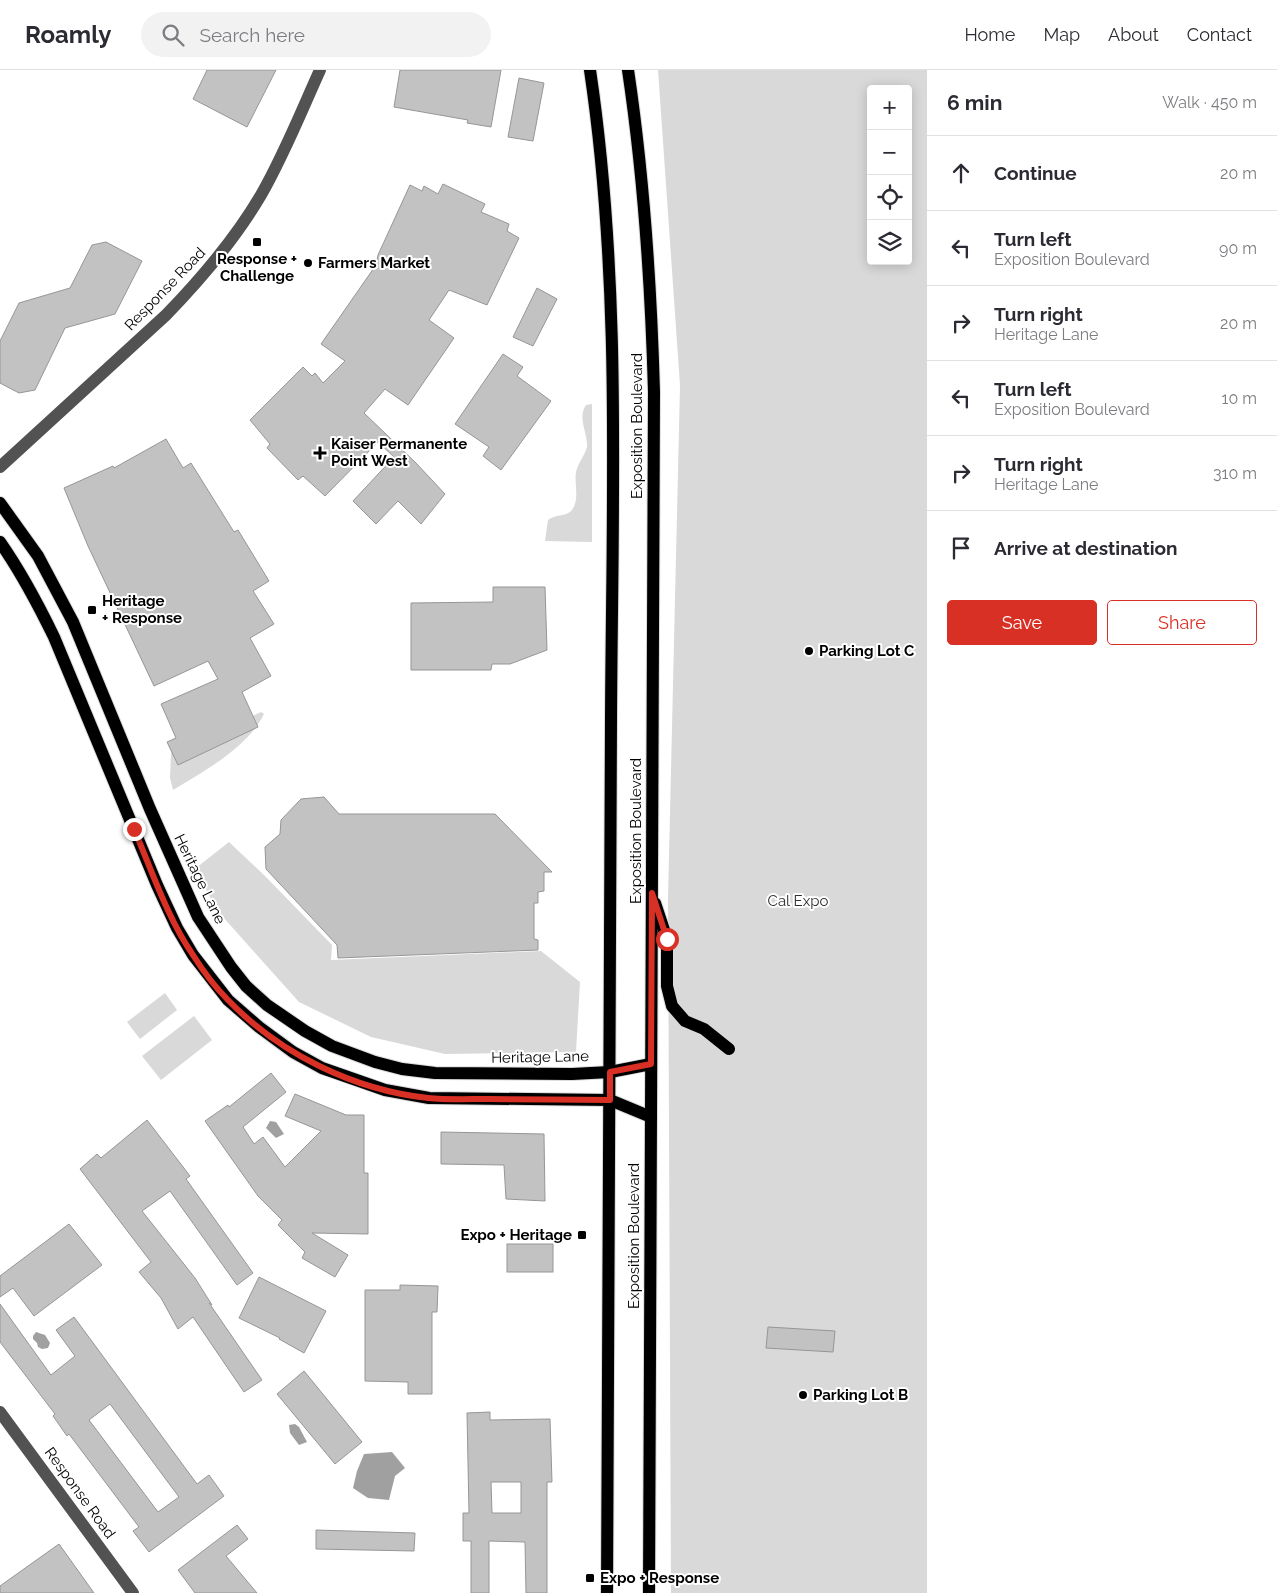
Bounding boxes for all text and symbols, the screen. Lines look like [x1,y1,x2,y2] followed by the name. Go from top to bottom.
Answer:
[141,12,491,57] search box
[25,20,111,49] text: Roamly
[159,21,187,49] icon: search
[199,24,305,46] text: Search here
[964,24,1015,45] text: Home
[1043,24,1080,45] text: Map
[1108,24,1159,45] text: About
[1187,24,1252,45] text: Contact
[867,85,912,265] map controls
[867,85,912,130] button: +
[947,90,1002,115] text: 6 min
[1162,93,1257,112] text: Walk · 450 m
[867,130,912,175] button: −
[947,159,975,187] icon: ahead
[994,162,1077,184] text: Continue
[1220,164,1257,183] text: 20 m
[867,175,912,220] button: locate
[867,220,912,265] button: layers
[994,228,1071,250] text: Turn left
[947,234,975,262] icon: left
[251,236,263,248] marker: Response + Challenge
[1219,239,1257,258] text: 90 m
[121,244,209,334] street label: Response Road
[217,250,297,285] place label: Response + Challenge
[994,250,1150,269] text: Exposition Boulevard
[318,254,430,272] place label: Farmers Market
[302,257,314,269] marker: Farmers Market
[994,303,1083,325] text: Turn right
[947,309,975,337] icon: right
[1220,314,1257,333] text: 20 m
[994,325,1098,344] text: Heritage Lane
[628,353,646,499] street label: Exposition Boulevard
[994,378,1071,400] text: Turn left
[947,384,975,412] icon: left
[1222,389,1257,408] text: 10 m
[994,400,1150,419] text: Exposition Boulevard
[331,435,467,470] place label: Kaiser Permanente Point West
[313,446,327,460] marker: Kaiser Permanente Point West
[994,453,1083,475] text: Turn right
[947,459,975,487] icon: right
[1213,464,1257,483] text: 310 m
[994,475,1098,494] text: Heritage Lane
[947,534,975,562] icon: arrive
[994,537,1178,559] text: Arrive at destination
[102,592,182,627] place label: Heritage + Response
[947,600,1097,645] button: Save
[1107,600,1257,645] button: Share
[86,604,98,616] marker: Heritage + Response
[819,642,914,660] place label: Parking Lot C
[803,645,815,657] marker: Parking Lot C
[627,758,645,904] street label: Exposition Boulevard
[123,818,146,841] route end
[170,831,230,927] street label: Heritage Lane
[768,892,828,910] park label: Cal Expo
[656,928,679,951] route start
[491,1047,589,1067] street label: Heritage Lane
[625,1163,643,1309] street label: Exposition Boulevard
[460,1226,572,1244] place label: Expo + Heritage
[576,1229,588,1241] marker: Expo + Heritage
[813,1386,908,1404] place label: Parking Lot B
[797,1389,809,1401] marker: Parking Lot B
[41,1444,119,1542] street label: Response Road
[600,1569,719,1587] place label: Expo + Response
[584,1572,596,1584] marker: Expo + Response

